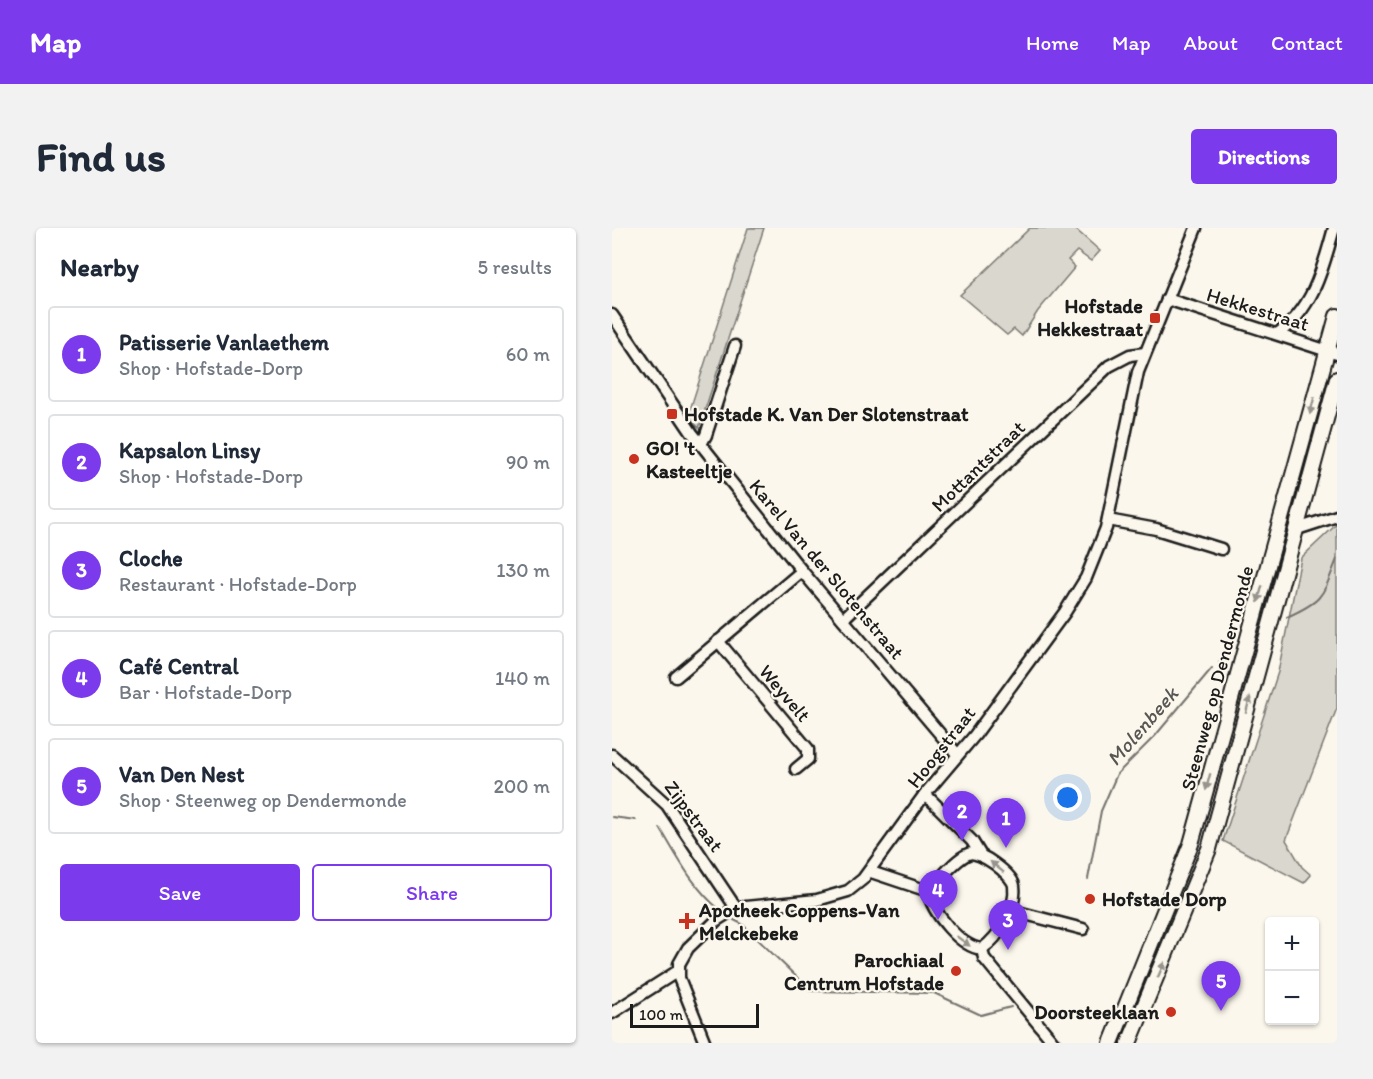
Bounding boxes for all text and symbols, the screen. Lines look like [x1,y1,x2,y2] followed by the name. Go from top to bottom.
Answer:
[30,25,81,59] text: Map
[1026,30,1079,55] text: Home
[1112,30,1151,55] text: Map
[1184,30,1238,55] text: About
[1271,30,1343,55] text: Contact
[1191,129,1337,184] button: Directions
[36,131,166,182] text: Find us
[60,251,139,283] text: Nearby
[478,255,552,279] text: 5 results
[1204,282,1312,336] street label: Hekkestraat
[1037,294,1143,341] place label: Hofstade Hekkestraat
[1148,311,1162,325] marker: Hofstade Hekkestraat
[119,329,329,356] text: Patisserie Vanlaethem
[77,342,86,366] text: 1
[506,342,550,366] text: 60 m
[119,356,303,380] text: Shop · Hofstade-Dorp
[1307,397,1317,415] one-way arrow
[684,402,969,426] place label: Hofstade K. Van Der Slotenstraat
[665,407,679,421] marker: Hofstade K. Van Der Slotenstraat
[926,415,1030,517] street label: Mottantstraat
[646,436,733,484] place label: GO! 't Kasteeltje
[119,437,260,464] text: Kapsalon Linsy
[76,450,87,474] text: 2
[506,450,550,474] text: 90 m
[627,452,641,466] marker: GO! 't Kasteeltje
[119,464,303,488] text: Shop · Hofstade-Dorp
[745,474,909,664] street label: Karel Van der Slotenstraat
[119,545,183,572] text: Cloche
[76,558,87,582] text: 3
[496,558,550,582] text: 130 m
[1175,563,1259,793] street label: Steenweg op Dendermonde
[119,572,357,596] text: Restaurant · Hofstade-Dorp
[1255,585,1265,603] one-way arrow
[119,653,239,680] text: Café Central
[754,660,816,726] street label: Weyvelt
[75,666,88,690] text: 4
[495,666,550,690] text: 140 m
[119,680,292,704] text: Bar · Hofstade-Dorp
[1101,681,1184,771] water label: Molenbeek
[1244,696,1253,714] one-way arrow
[902,701,981,793] street label: Hoogstraat
[119,761,245,788] text: Van Den Nest
[1203,773,1213,791] one-way arrow
[76,774,87,798] text: 5
[494,774,550,798] text: 200 m
[659,776,729,856] street label: Zijpstraat
[1053,783,1082,812] your location
[119,788,407,812] text: Shop · Steenweg op Dendermonde
[942,792,982,841] pin: 2
[986,798,1026,848] pin: 1
[989,860,1005,873] one-way arrow
[60,864,300,921] button: Save
[312,864,552,921] button: Share
[918,870,958,920] pin: 4
[1102,887,1227,912] place label: Hofstade Dorp
[1083,892,1097,906] marker: Hofstade Dorp
[698,898,900,945] place label: Apotheek Coppens-Van Melckebeke
[988,900,1028,950] pin: 3
[680,914,694,928] marker: Apotheek Coppens-Van Melckebeke
[1265,917,1319,1025] map controls
[1265,917,1319,971] button: +
[955,935,971,947] one-way arrow
[784,948,944,995] place label: Parochiaal Centrum Hofstade
[1157,961,1166,979] one-way arrow
[1202,962,1240,1011] pin: 5
[949,964,963,978] marker: Parochiaal Centrum Hofstade
[1265,971,1319,1025] button: −
[1034,1000,1160,1024] place label: Doorsteeklaan
[630,1001,759,1028] scale bar
[639,1005,683,1024] text: 100 m
[1164,1005,1178,1019] marker: Doorsteeklaan

